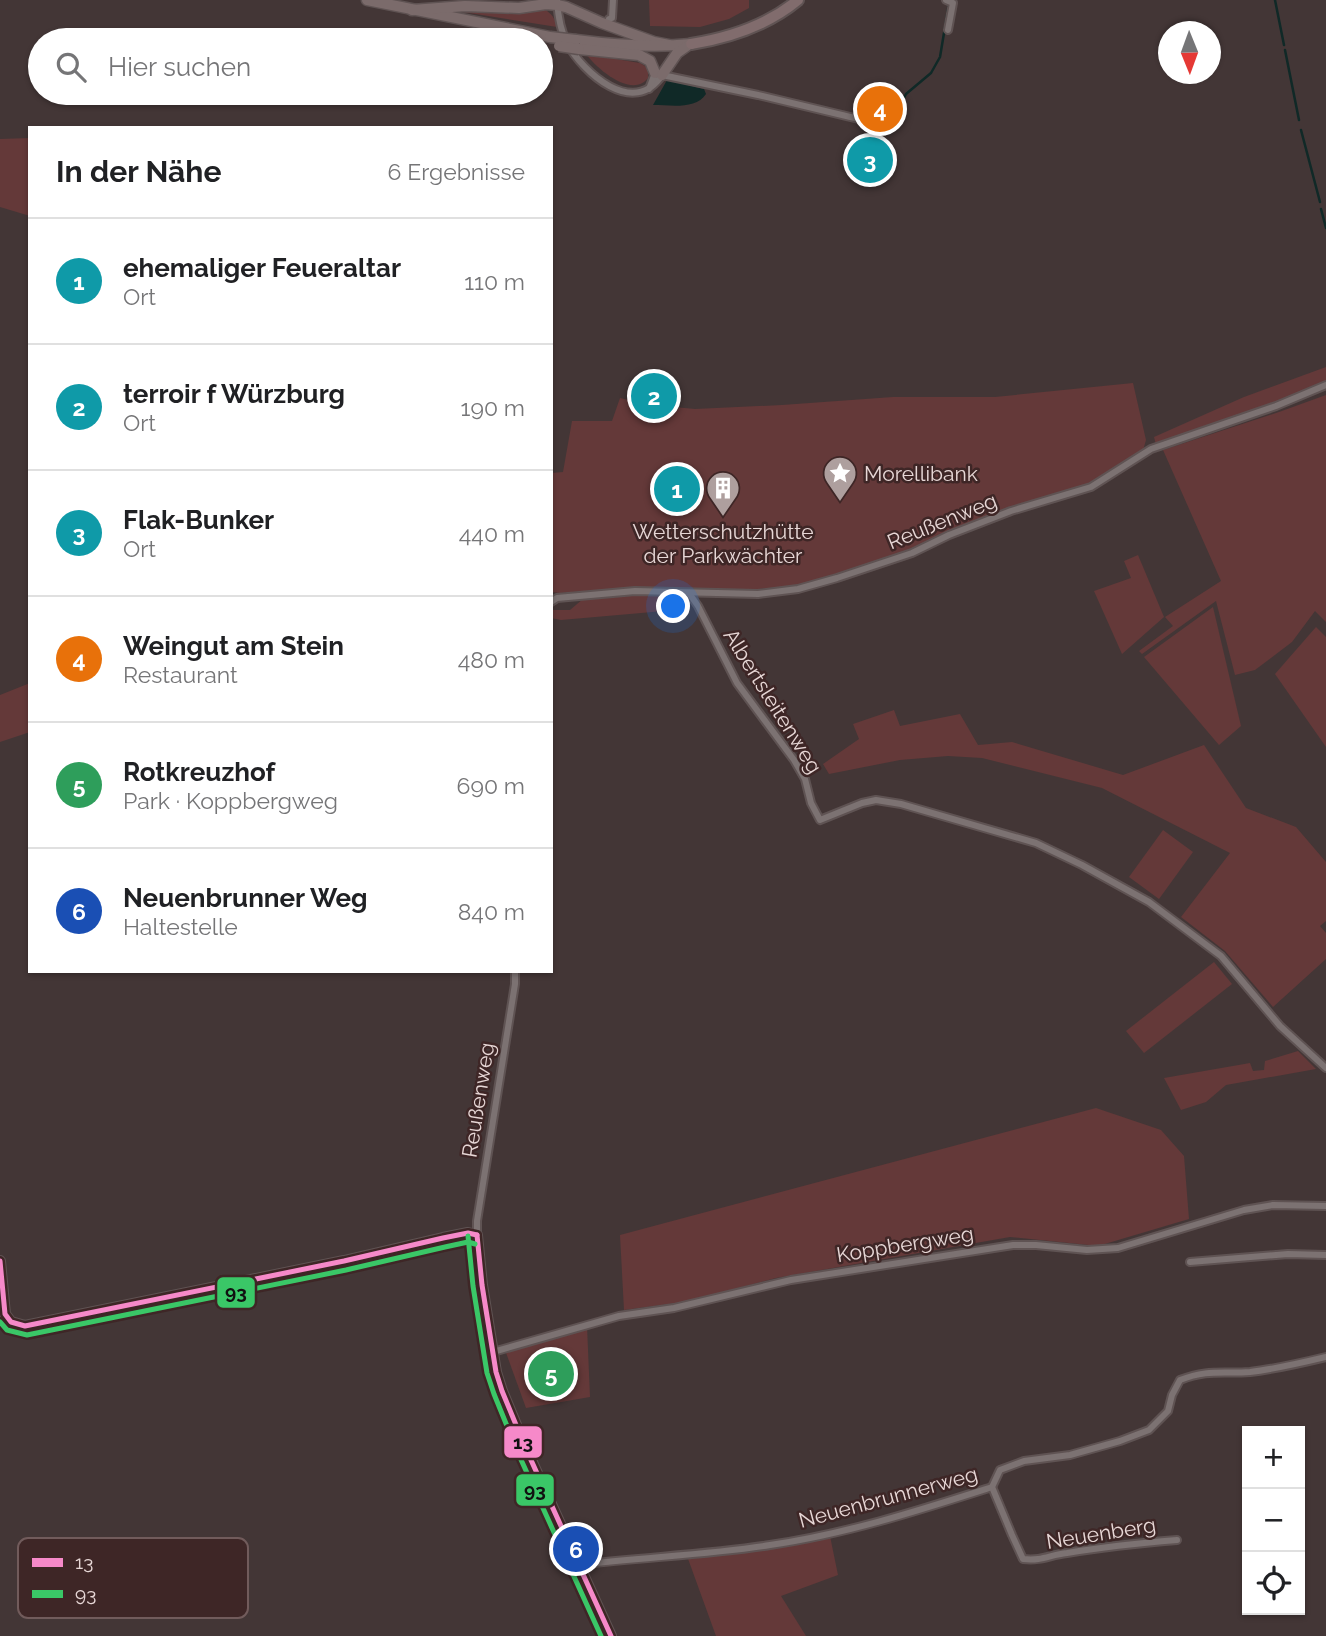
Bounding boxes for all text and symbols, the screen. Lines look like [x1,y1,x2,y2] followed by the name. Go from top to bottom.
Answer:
[1158,21,1221,84] north arrow
[28,28,553,105] search box
[52,48,90,86] icon: search
[108,52,251,82] text: Hier suchen
[857,83,903,135] pin: 4
[847,134,893,186] pin: 3
[56,154,221,189] text: In der Nähe
[388,158,525,185] text: 6 Ergebnisse
[123,253,401,283] text: ehemaliger Feueraltar
[73,268,85,295] text: 1
[464,268,525,295] text: 110 m
[123,283,156,310] text: Ort
[631,370,677,422] pin: 2
[123,379,345,409] text: terroir f Würzburg
[73,394,85,421] text: 2
[461,394,525,421] text: 190 m
[123,409,156,436] text: Ort
[821,454,859,503] place icon: Morellibank
[864,461,978,486] place label: Morellibank
[654,463,700,515] pin: 1
[704,469,742,518] building icon: Wetterschutzhütte der Parkwächter
[883,488,1001,554] street label: Reußenweg
[123,505,274,535] text: Flak-Bunker
[632,519,814,568] place label: Wetterschutzhütte der Parkwächter
[73,520,85,547] text: 3
[459,520,525,547] text: 440 m
[123,535,156,562] text: Ort
[656,589,690,623] your location
[719,624,827,778] street label: Albertsleitenweg
[123,631,344,661] text: Weingut am Stein
[72,646,86,673] text: 4
[458,646,525,673] text: 480 m
[123,661,238,688] text: Restaurant
[123,757,275,787] text: Rotkreuzhof
[73,772,85,799] text: 5
[457,772,525,799] text: 690 m
[123,787,338,814] text: Park · Koppbergweg
[123,883,368,913] text: Neuenbrunner Weg
[72,898,86,925] text: 6
[458,898,525,925] text: 840 m
[123,913,238,940] text: Haltestelle
[457,1041,499,1159] street label: Reußenweg
[835,1221,975,1267] street label: Koppbergweg
[216,1276,256,1309] line badge: 93
[225,1281,247,1303] text: 93
[528,1348,574,1400] pin: 5
[503,1425,543,1459] line badge: 13
[1242,1426,1305,1615] map controls
[1242,1426,1305,1489] button: +
[513,1431,533,1453] text: 13
[796,1461,980,1533] street label: Neuenbrunnerweg
[515,1473,555,1507] line badge: 93
[524,1479,546,1501] text: 93
[1242,1489,1305,1552] button: −
[1044,1512,1158,1554] street label: Neuenberg
[553,1523,599,1575] pin: 6
[18,1538,248,1618] legend
[75,1551,93,1573] text: 13
[1242,1552,1305,1615] button: locate
[75,1583,96,1605] text: 93

